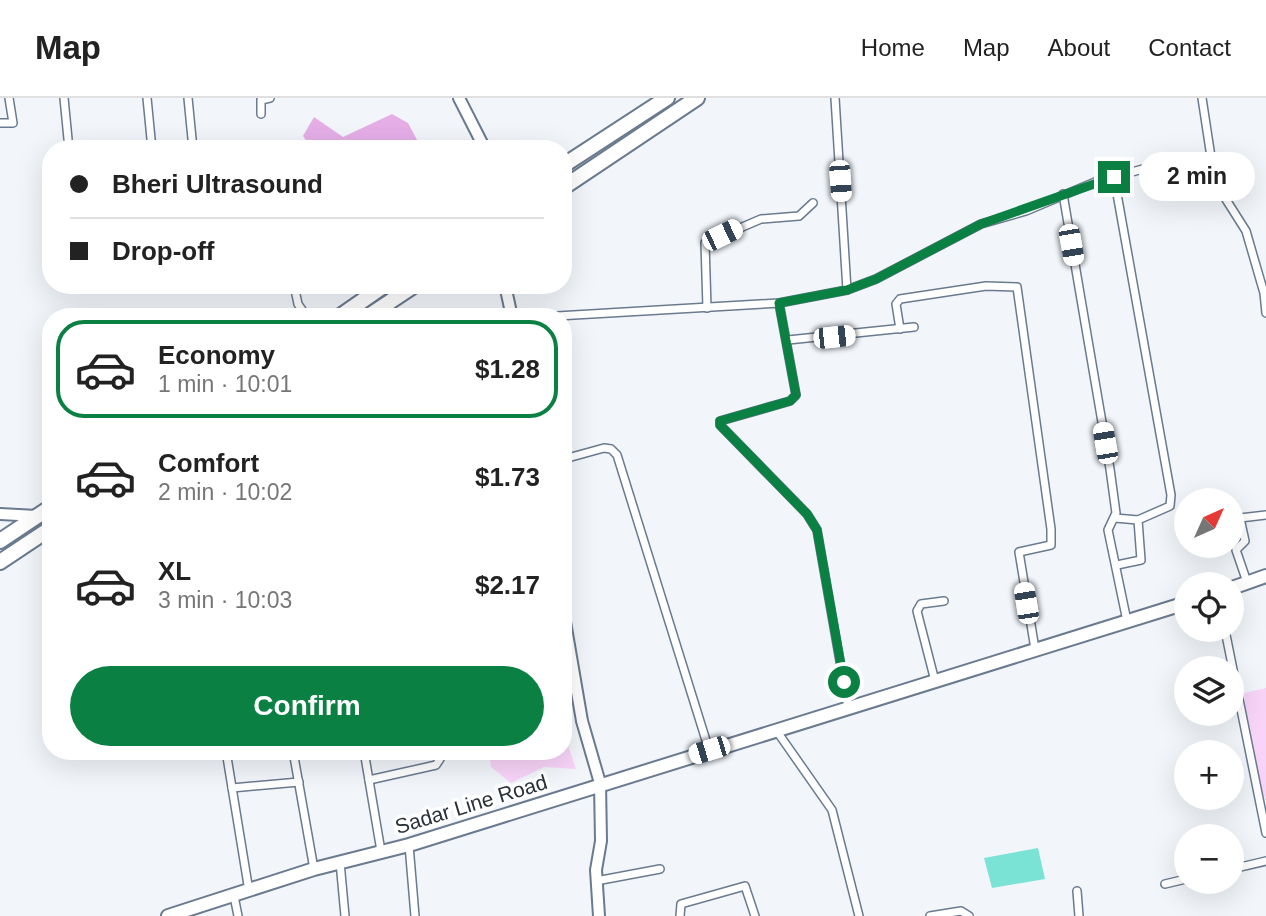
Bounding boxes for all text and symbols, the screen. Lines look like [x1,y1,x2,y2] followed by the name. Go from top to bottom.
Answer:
[35,29,101,66] text: Map
[861,34,925,61] text: Home
[963,34,1010,61] text: Map
[1048,34,1110,61] text: About
[1148,34,1231,61] text: Contact
[1138,153,1254,202] callout: 2 min
[829,159,852,203] car
[1098,161,1130,193] route end
[1167,163,1227,189] text: 2 min
[112,169,323,199] text: Bheri Ultrasound
[699,216,746,254] car
[1058,222,1085,268] car
[112,236,215,266] text: Drop-off
[813,324,856,350] car
[74,338,137,401] icon: car
[158,340,275,370] text: Economy
[475,354,540,384] text: $1.28
[158,371,292,397] text: 1 min · 10:01
[1092,420,1119,466] car
[74,446,137,509] icon: car
[158,448,259,478] text: Comfort
[475,462,540,492] text: $1.73
[158,479,292,505] text: 2 min · 10:02
[1174,488,1244,558] north arrow
[1174,488,1244,894] map controls
[74,554,137,617] icon: car
[158,556,191,586] text: XL
[475,570,540,600] text: $2.17
[1174,572,1244,642] button: locate
[1013,581,1040,625] car
[158,587,292,613] text: 3 min · 10:03
[1174,656,1244,726] button: layers
[70,666,544,746] button: Confirm
[828,666,860,698] route start
[686,734,733,766] car
[1174,740,1244,810] button: +
[392,770,550,838] street label: Sadar Line Road
[1174,824,1244,894] button: −

